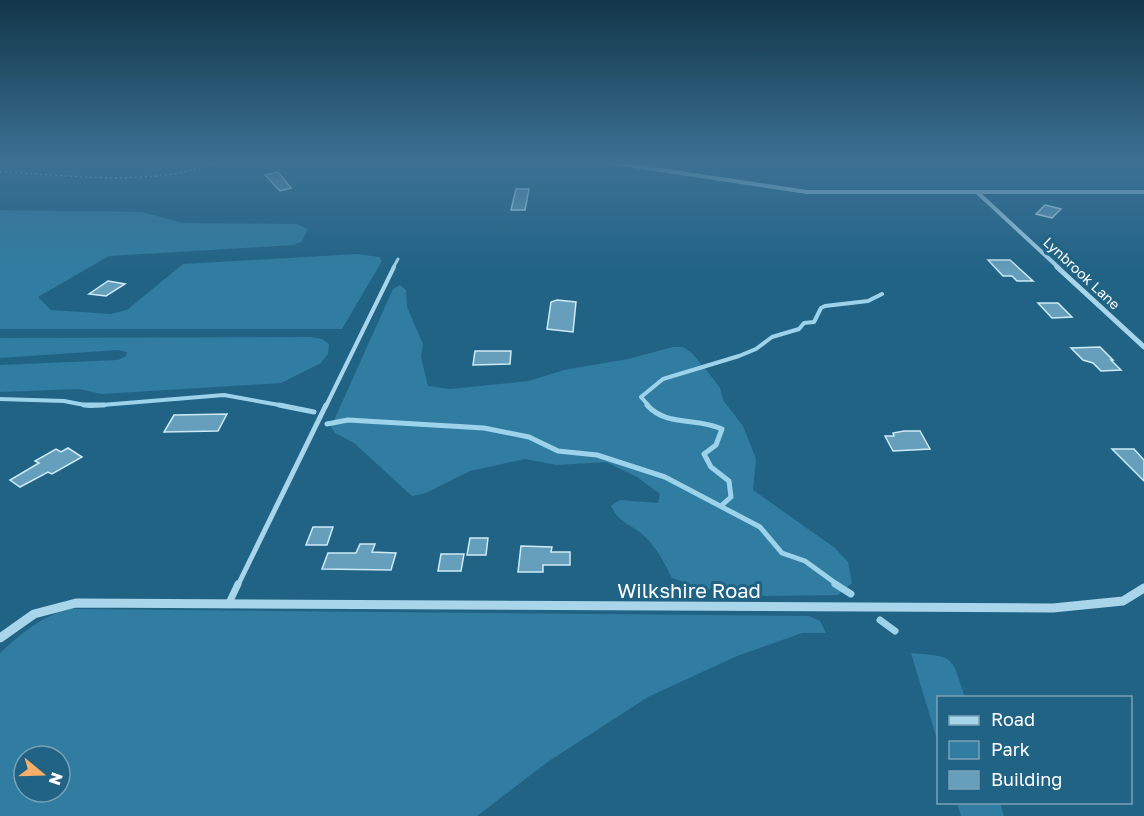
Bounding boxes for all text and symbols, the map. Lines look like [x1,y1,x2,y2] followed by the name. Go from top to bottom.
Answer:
[1040,233,1124,313] street label: Lynbrook Lane
[617,578,761,602] street label: Wilkshire Road
[937,696,1132,804] legend
[991,708,1035,730] text: Road
[991,738,1030,760] text: Park
[12,744,72,804] north arrow
[991,768,1062,790] text: Building
[45,770,68,788] text: N

